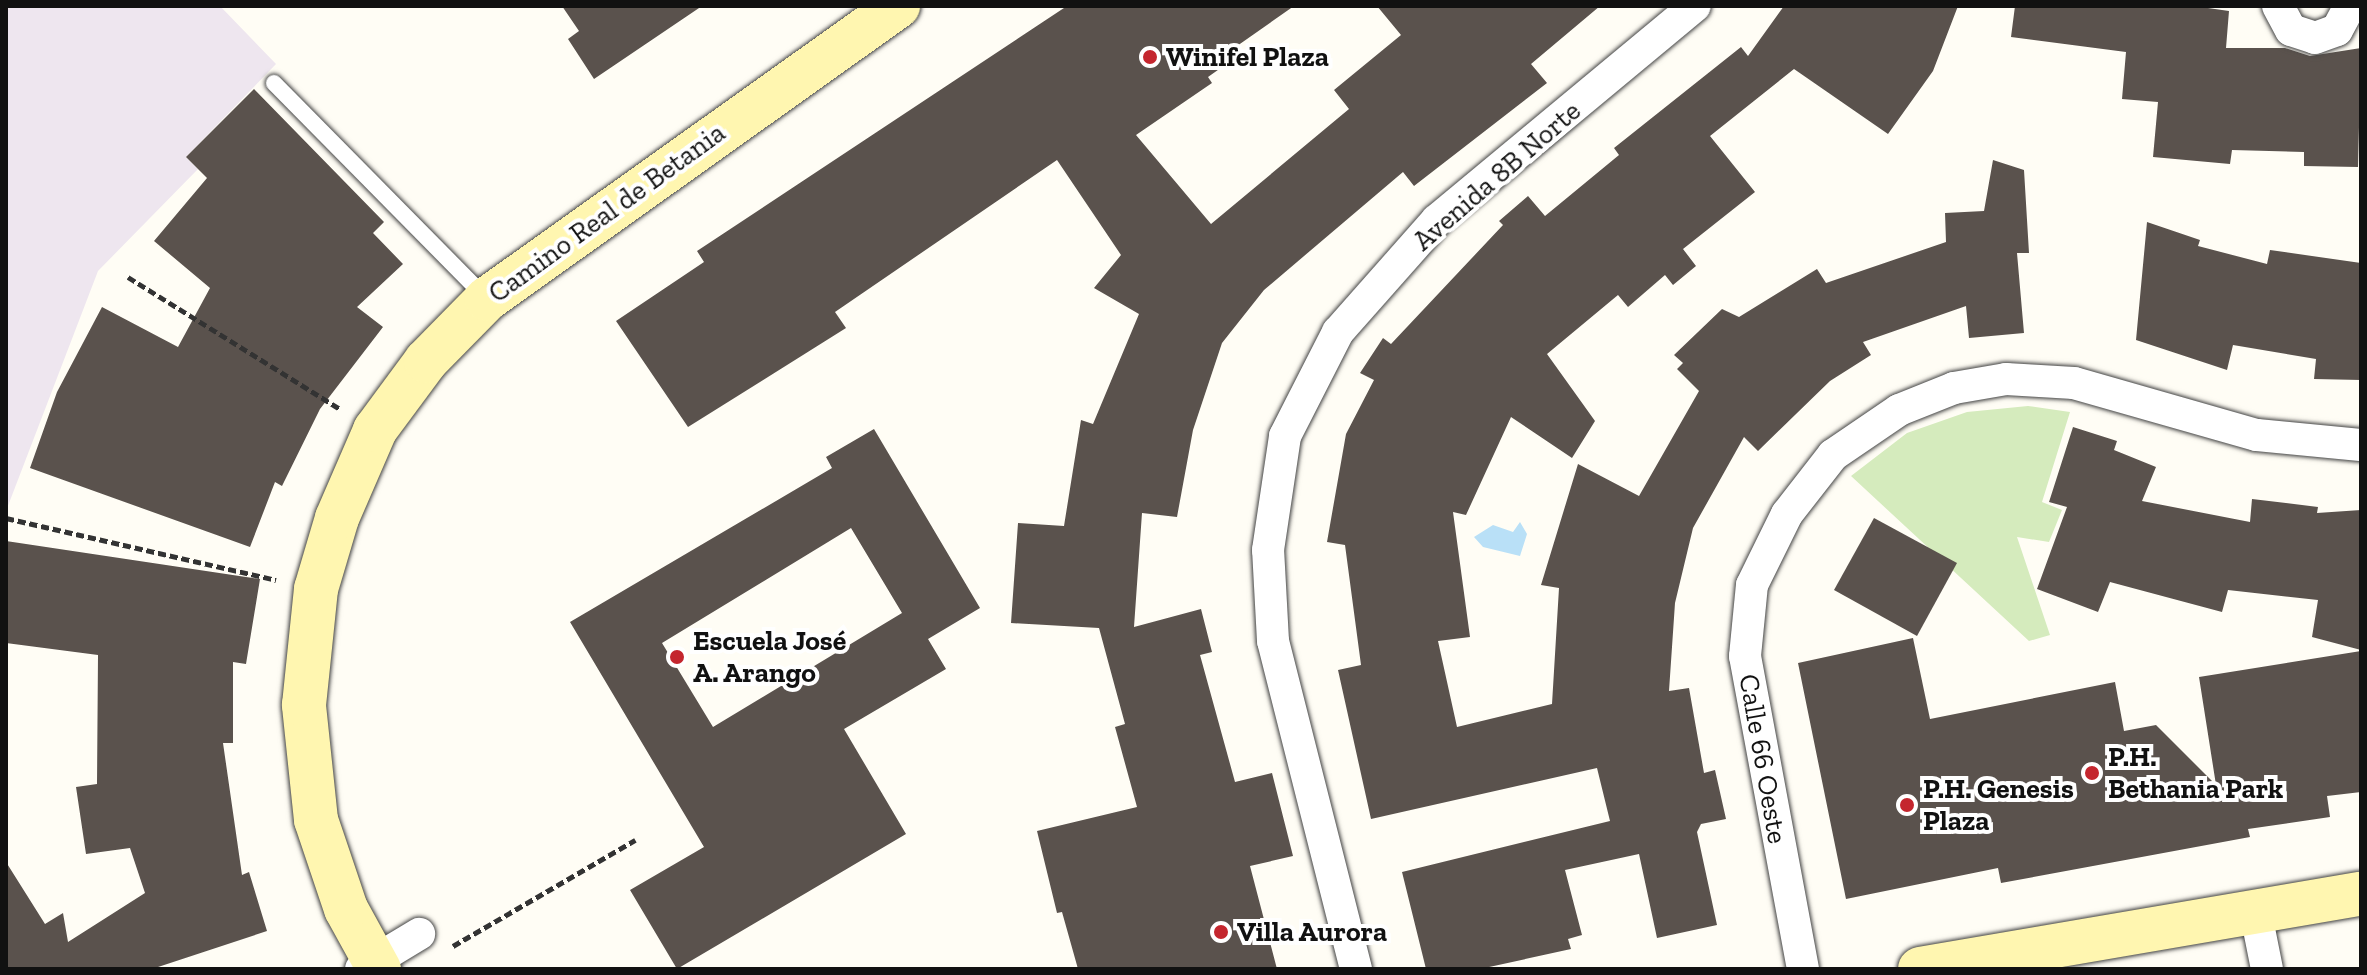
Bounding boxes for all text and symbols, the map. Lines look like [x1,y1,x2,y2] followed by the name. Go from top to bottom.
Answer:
[1166,40,1329,74] place label: Winifel Plaza
[1141,48,1159,66] marker: Winifel Plaza
[1406,94,1588,258] street label: Avenida 8B Norte
[482,116,732,310] street label: Camino Real de Betania
[693,624,847,690] place label: Escuela José A. Arango
[668,648,686,666] marker: Escuela José A. Arango
[1732,672,1794,846] street label: Calle 66 Oeste
[2108,740,2283,806] place label: P.H. Bethania Park
[2083,764,2101,782] marker: P.H. Bethania Park
[1923,772,2074,838] place label: P.H. Genesis Plaza
[1898,796,1916,814] marker: P.H. Genesis Plaza
[1237,915,1388,949] place label: Villa Aurora
[1212,923,1230,941] marker: Villa Aurora

